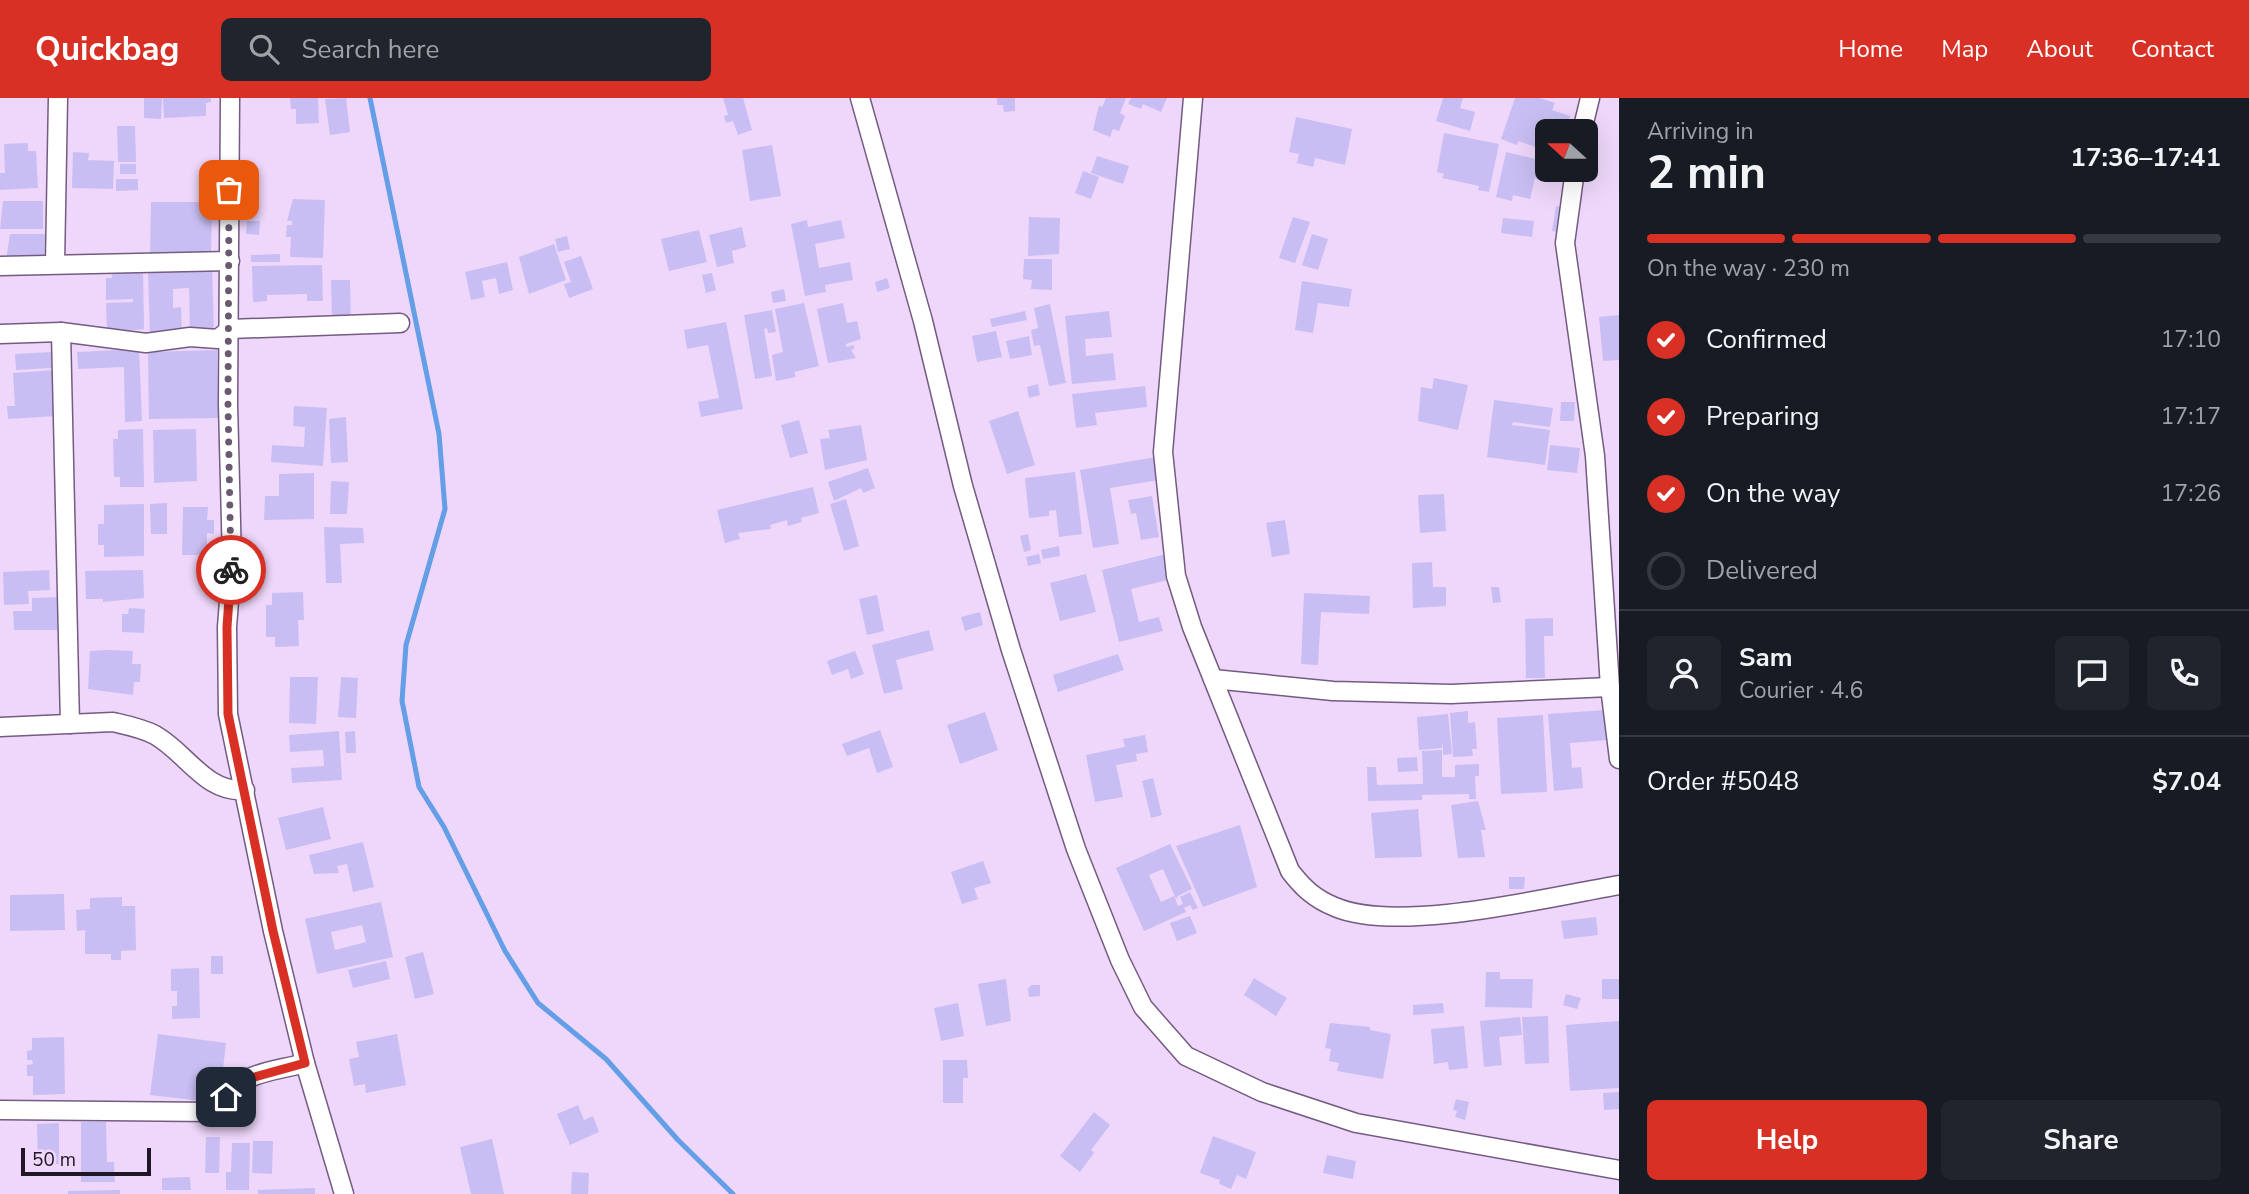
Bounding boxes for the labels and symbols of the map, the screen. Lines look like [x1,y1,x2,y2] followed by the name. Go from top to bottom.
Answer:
[1535,119,1598,182] north arrow
[199,160,259,220] pin
[196,535,266,605] courier
[196,1067,256,1127] pin
[21,1145,150,1177] scale bar

